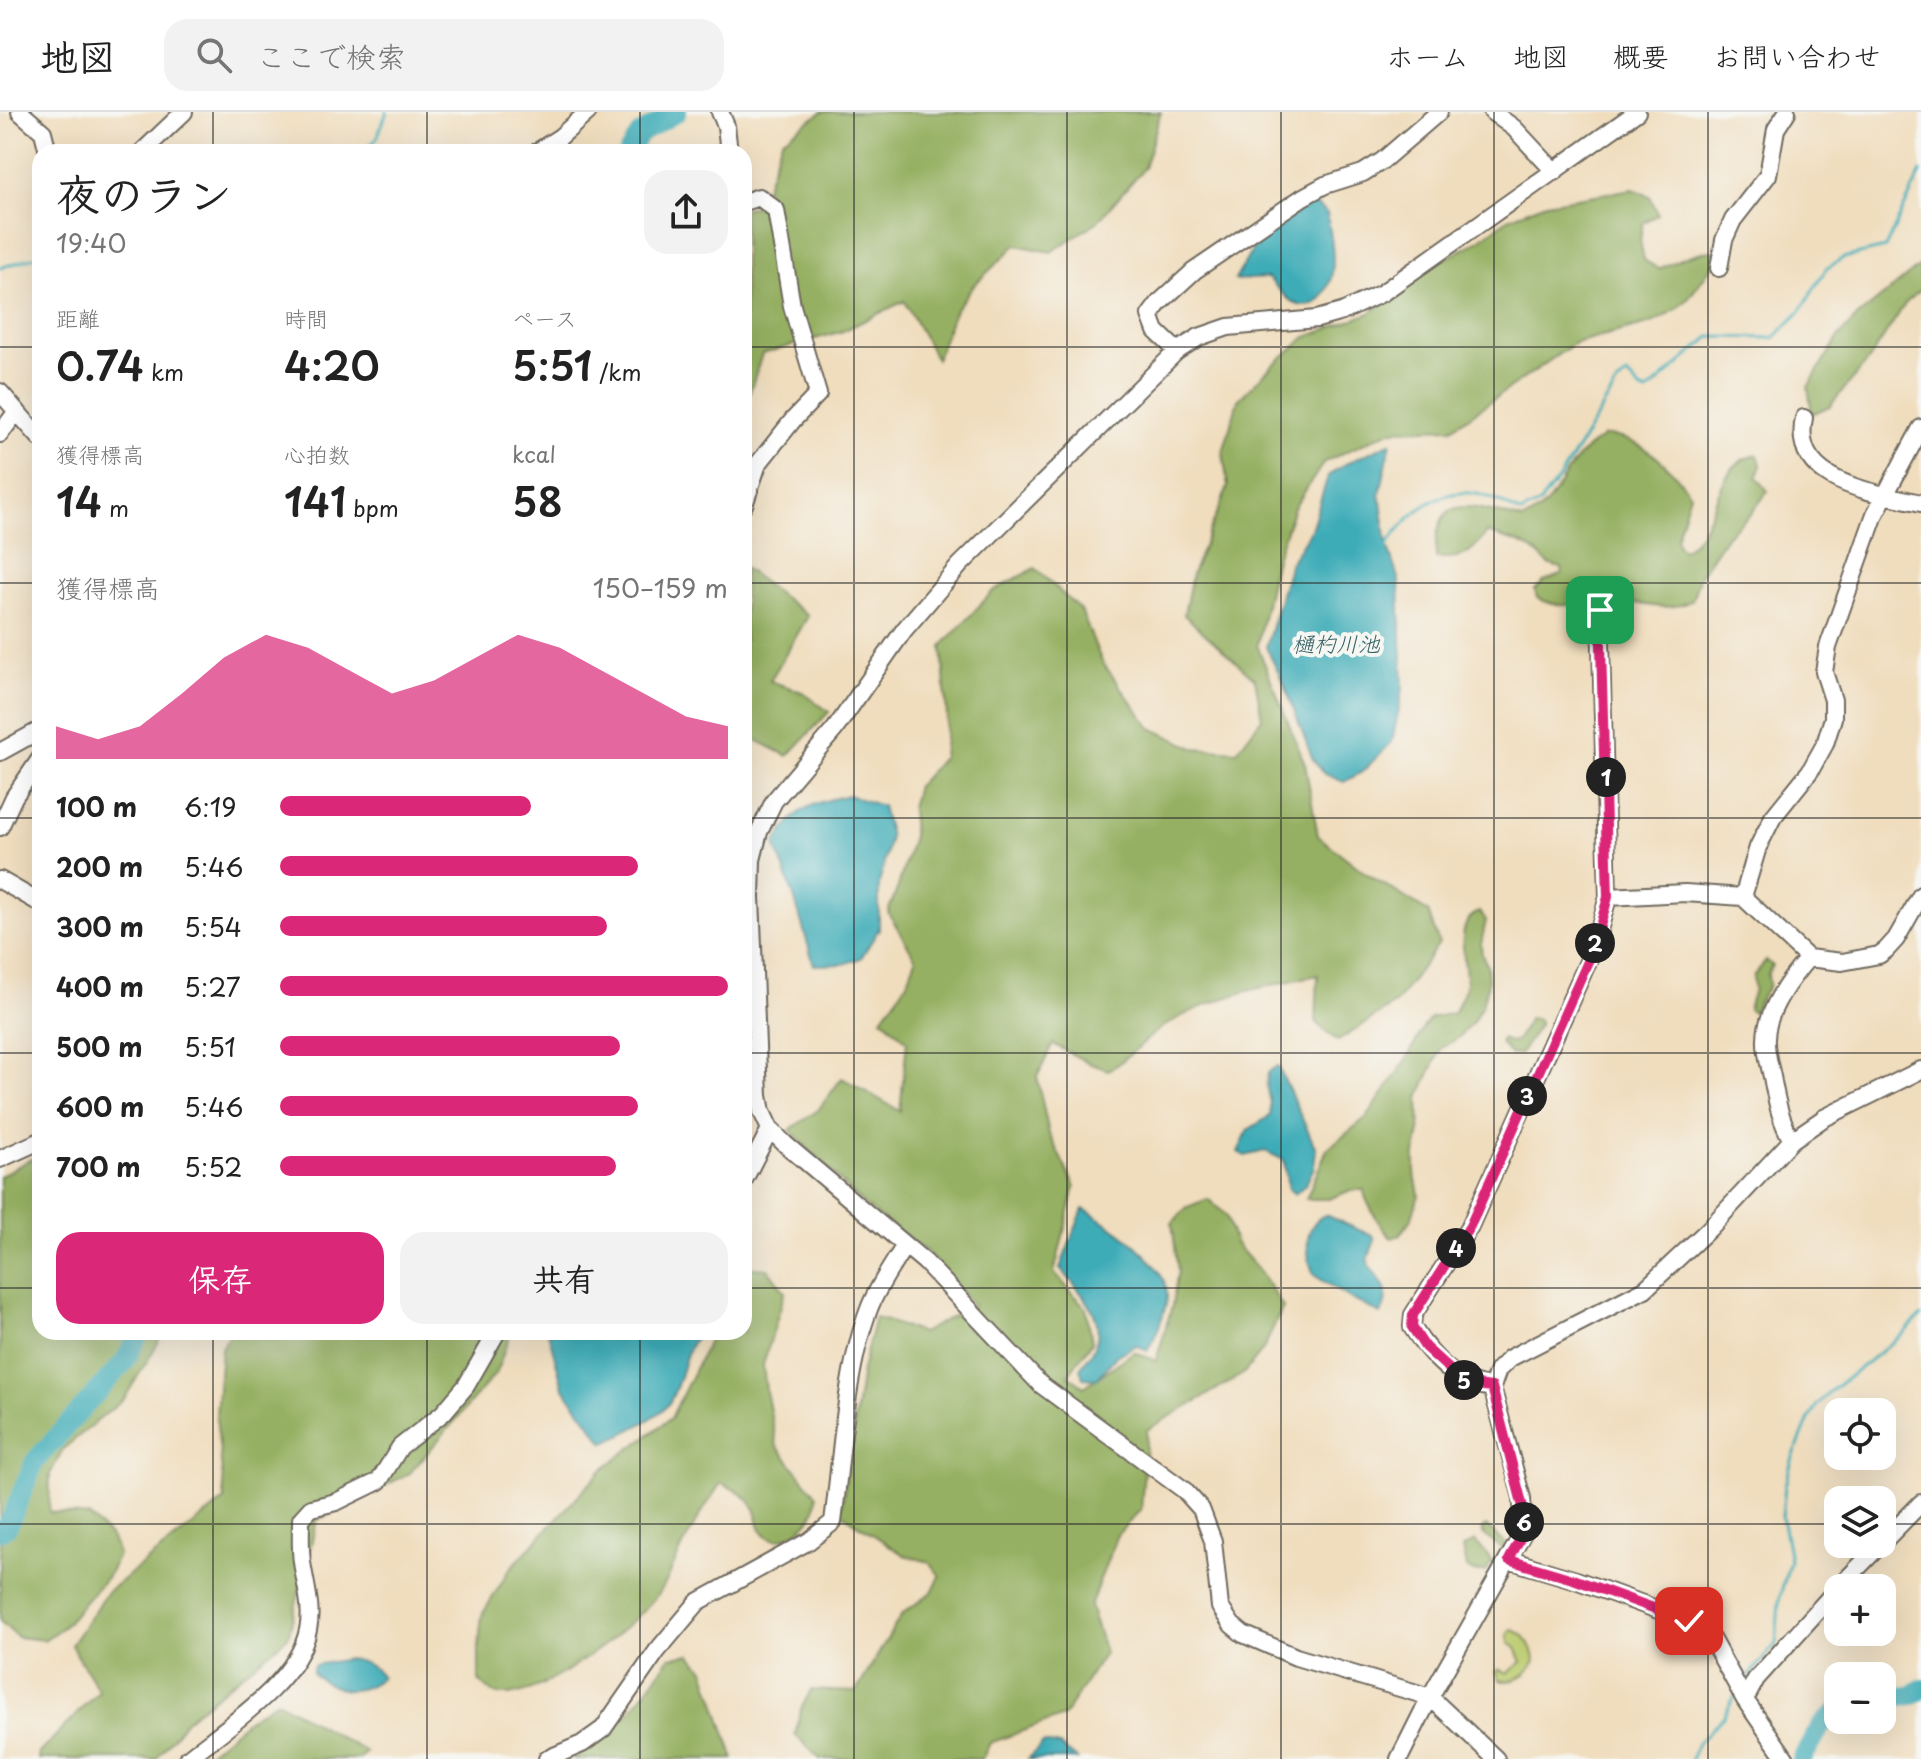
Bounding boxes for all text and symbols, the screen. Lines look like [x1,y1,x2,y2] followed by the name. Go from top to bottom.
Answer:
[164,19,724,91] search box
[40,27,116,84] text: 地図
[192,33,236,77] icon: search
[256,33,406,78] text: ここで検索
[1386,34,1469,77] text: ホーム
[1513,34,1569,77] text: 地図
[1613,34,1669,77] text: 概要
[1713,34,1881,77] text: お問い合わせ
[56,160,232,226] text: 夜のラン
[644,170,728,254] button: share
[56,223,127,262] text: 19:40
[56,301,100,334] text: 距離
[284,301,328,334] text: 時間
[512,301,577,334] text: ペース
[56,334,144,395] text: 0.74
[284,334,380,395] text: 4:20
[512,334,592,395] text: 5:51
[144,355,184,388] text: km
[592,355,641,388] text: /km
[56,437,144,470] text: 獲得標高
[284,437,350,470] text: 心拍数
[512,437,556,470] text: kcal
[56,470,102,531] text: 14
[284,470,346,531] text: 141
[512,470,563,531] text: 58
[102,491,129,524] text: m
[346,491,399,524] text: bpm
[56,568,160,607] text: 獲得標高
[593,568,728,607] text: 150–159 m
[1566,576,1634,644] pin
[1578,588,1622,632] icon: arrive
[1292,626,1381,659] water label: 樋杓川池
[1586,757,1626,797] pin: 1
[1601,760,1611,793] text: 1
[56,787,137,826] text: 100 m
[184,787,237,826] text: 6:19
[56,847,143,886] text: 200 m
[184,847,244,886] text: 5:46
[56,907,144,946] text: 300 m
[184,907,242,946] text: 5:54
[1575,923,1615,963] pin: 2
[1587,926,1603,959] text: 2
[56,967,144,1006] text: 400 m
[184,967,241,1006] text: 5:27
[56,1027,142,1066] text: 500 m
[184,1027,236,1066] text: 5:51
[1507,1076,1547,1116] pin: 3
[1520,1079,1534,1112] text: 3
[56,1087,144,1126] text: 600 m
[184,1087,244,1126] text: 5:46
[56,1147,141,1186] text: 700 m
[184,1147,242,1186] text: 5:52
[1436,1228,1476,1268] pin: 4
[1449,1231,1463,1264] text: 4
[56,1232,384,1324] button: 保存
[400,1232,728,1324] button: 共有
[1444,1360,1484,1400] pin: 5
[1457,1363,1471,1396] text: 5
[1824,1398,1896,1734] map controls
[1824,1398,1896,1470] button: locate
[1824,1486,1896,1558] button: layers
[1504,1502,1544,1542] pin: 6
[1516,1505,1532,1538] text: 6
[1824,1574,1896,1646] button: +
[1655,1587,1723,1655] pin
[1667,1599,1711,1643] icon: check
[1824,1662,1896,1734] button: −

